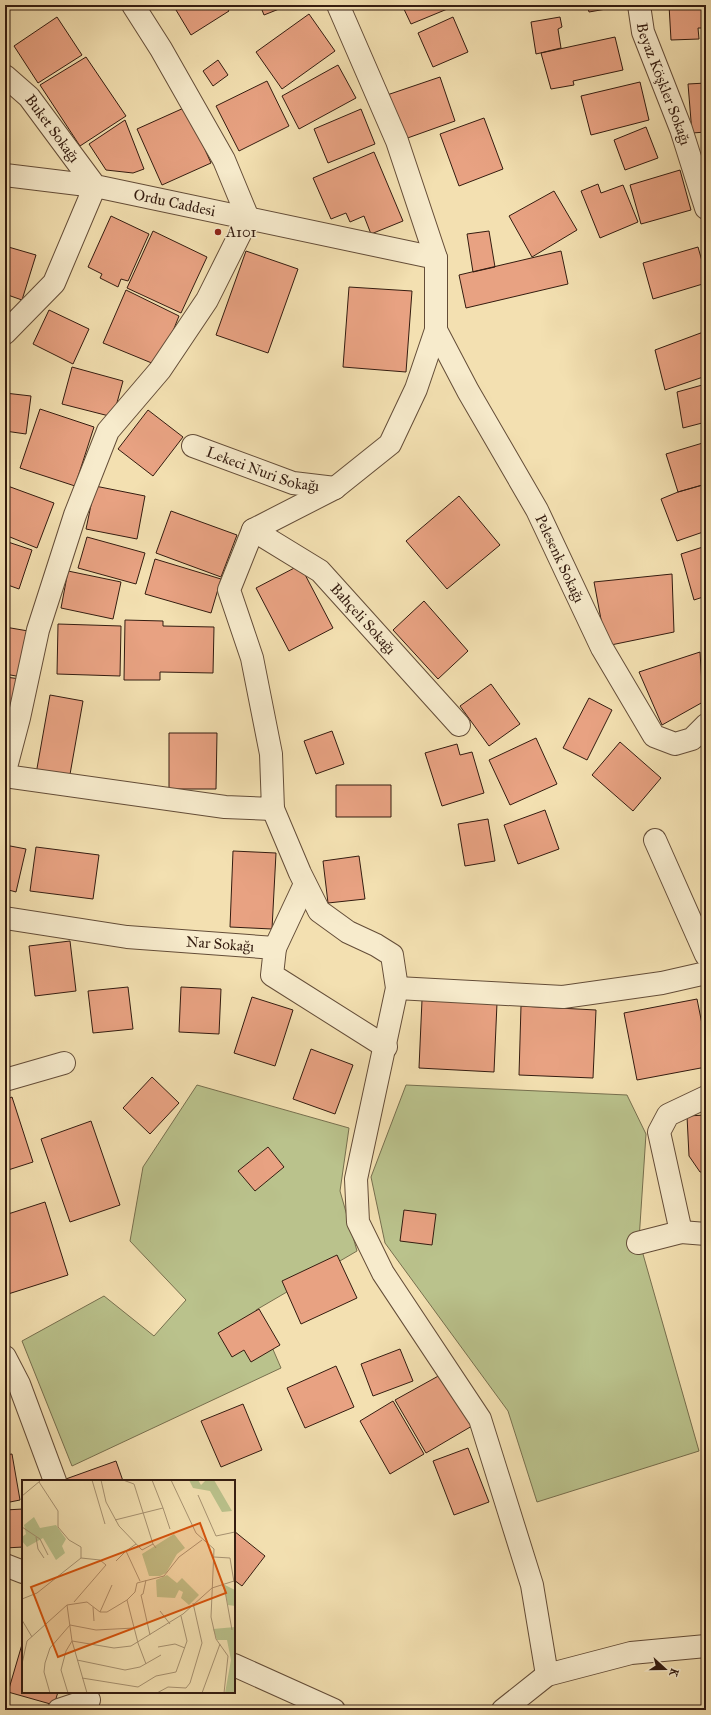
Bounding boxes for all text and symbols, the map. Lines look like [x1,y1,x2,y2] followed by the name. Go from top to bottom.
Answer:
[633,21,695,147] street label: Beyaz Köşkler Sokağı
[21,91,83,166] street label: Buket Sokağı
[132,185,217,220] street label: Ordu Caddesi
[225,223,257,241] place label: A101
[213,227,223,237] marker: A101
[204,443,320,495] street label: Lekeci Nuri Sokağı
[531,511,588,605] street label: Pelesenk Sokağı
[327,580,400,658] street label: Bahçeli Sokağı
[186,932,255,955] street label: Nar Sokağı
[22,1480,235,1693] inset map
[645,1649,685,1689] north arrow
[666,1666,681,1679] text: K

